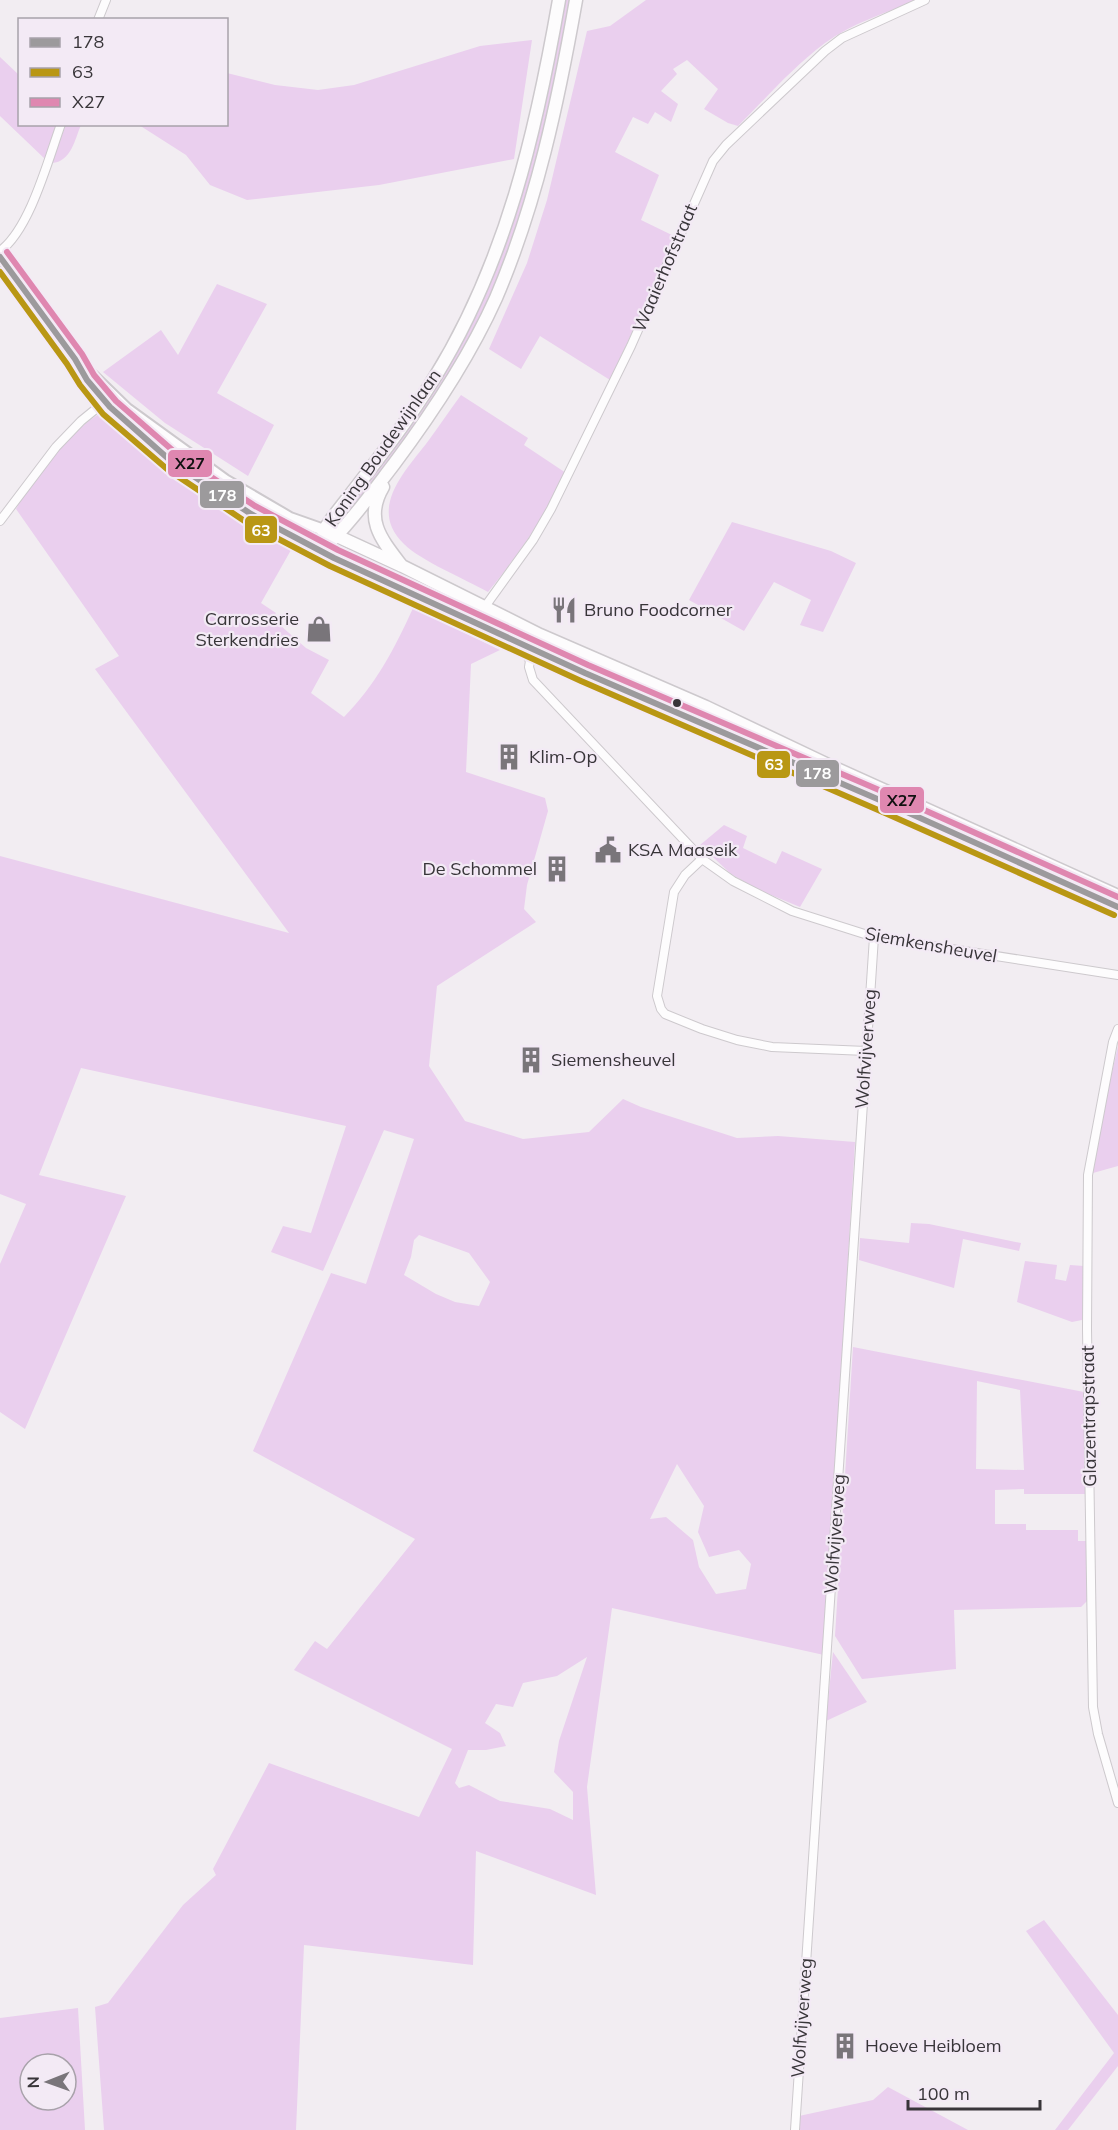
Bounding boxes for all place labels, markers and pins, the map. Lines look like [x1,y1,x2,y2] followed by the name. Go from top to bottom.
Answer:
[549,595,579,625] restaurant icon: Bruno Foodcorner
[584,598,733,621] place label: Bruno Foodcorner
[196,607,299,651] place label: Carrosserie Sterkendries
[304,614,334,644] shop icon: Carrosserie Sterkendries
[671,697,683,709] unlabelled marker
[494,742,524,772] building icon: Klim-Op
[529,745,597,768] place label: Klim-Op
[593,835,623,865] public building icon: KSA Maaseik
[628,838,738,861] place label: KSA Maaseik
[542,854,572,884] building icon: De Schommel
[422,857,537,880] place label: De Schommel
[516,1045,546,1075] building icon: Siemensheuvel
[551,1048,676,1071] place label: Siemensheuvel
[830,2031,860,2061] building icon: Hoeve Heibloem
[865,2034,1001,2057] place label: Hoeve Heibloem

